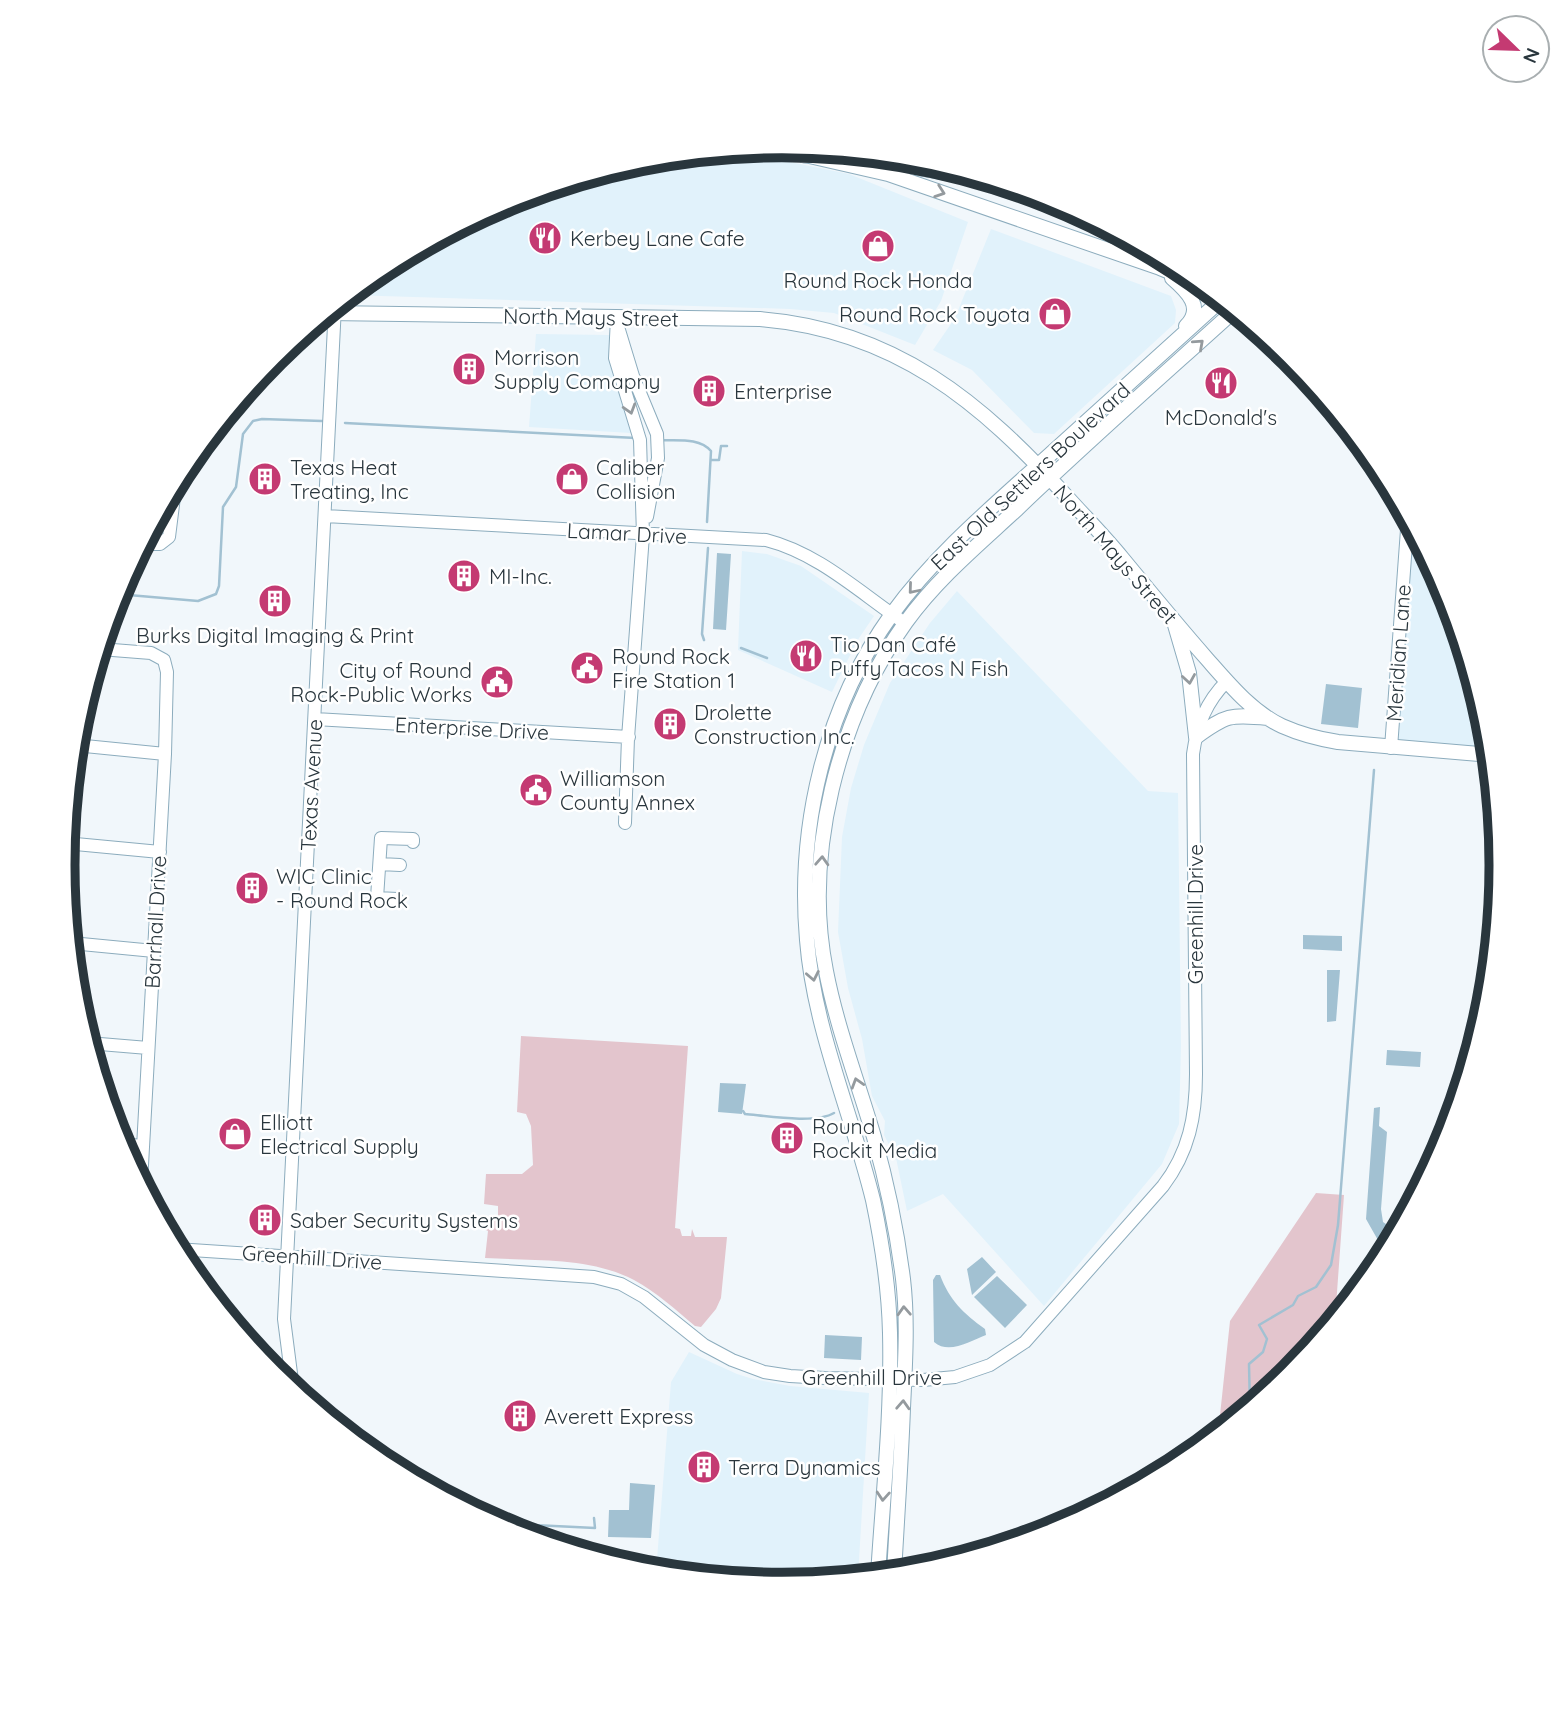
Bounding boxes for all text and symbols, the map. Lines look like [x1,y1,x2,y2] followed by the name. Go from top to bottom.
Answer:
[1481,14,1551,84] north arrow
[1518,45,1545,67] text: N
[933,184,946,198] one-way arrow
[526,219,564,257] restaurant icon: Kerbey Lane Cafe
[570,225,745,251] place label: Kerbey Lane Cafe
[859,227,897,265] shop icon: Round Rock Honda
[783,267,973,293] place label: Round Rock Honda
[1036,295,1074,333] shop icon: Round Rock Toyota
[839,301,1030,327] place label: Round Rock Toyota
[503,302,679,332] street label: North Mays Street
[1191,339,1204,352] one-way arrow
[494,344,660,394] place label: Morrison Supply Comapny
[450,350,488,388] building icon: Morrison Supply Comapny
[1202,364,1240,402] restaurant icon: McDonald's
[690,372,728,410] building icon: Enterprise
[925,377,1135,575] street label: East Old Settlers Boulevard
[734,378,832,404] place label: Enterprise
[622,402,637,414] one-way arrow
[1165,404,1277,430] place label: McDonald's
[290,454,409,504] place label: Texas Heat Treating, Inc
[596,454,676,504] place label: Caliber Collision
[246,460,284,498] building icon: Texas Heat Treating, Inc
[553,460,591,498] shop icon: Caliber Collision
[1049,479,1183,629] street label: North Mays Street
[566,517,688,549] street label: Lamar Drive
[445,557,483,595] building icon: MI-Inc.
[489,563,552,589] place label: MI-Inc.
[909,581,921,594] one-way arrow
[256,582,294,620] building icon: Burks Digital Imaging & Print
[1380,583,1416,723] street label: Meridian Lane
[136,622,414,648] place label: Burks Digital Imaging & Print
[830,631,1009,681] place label: Tio Dan Café Puffy Tacos N Fish
[787,637,825,675] restaurant icon: Tio Dan Café Puffy Tacos N Fish
[612,643,735,693] place label: Round Rock Fire Station 1
[568,649,606,687] public building icon: Round Rock Fire Station 1
[290,657,472,707] place label: City of Round Rock-Public Works
[478,663,516,701] public building icon: City of Round Rock-Public Works
[1181,673,1196,684] one-way arrow
[694,699,855,749] place label: Drolette Construction Inc.
[651,705,689,743] building icon: Drolette Construction Inc.
[394,711,550,745] street label: Enterprise Drive
[295,718,327,852] street label: Texas Avenue
[560,765,695,815] place label: Williamson County Annex
[517,771,555,809] public building icon: Williamson County Annex
[1182,844,1208,984] street label: Greenhill Drive
[139,855,171,989] street label: Barrhall Drive
[814,855,829,866] one-way arrow
[276,863,408,913] place label: WIC Clinic - Round Rock
[233,869,271,907] building icon: WIC Clinic - Round Rock
[804,970,819,982] one-way arrow
[851,1078,866,1090] one-way arrow
[260,1109,419,1159] place label: Elliott Electrical Supply
[812,1113,937,1163] place label: Round Rockit Media
[216,1115,254,1153] shop icon: Elliott Electrical Supply
[768,1119,806,1157] building icon: Round Rockit Media
[246,1201,284,1239] building icon: Saber Security Systems
[290,1207,518,1233] place label: Saber Security Systems
[241,1239,383,1275] street label: Greenhill Drive
[897,1305,912,1316] one-way arrow
[802,1364,942,1390] street label: Greenhill Drive
[501,1397,539,1435] building icon: Averett Express
[896,1399,911,1410] one-way arrow
[544,1403,693,1429] place label: Averett Express
[685,1448,723,1486] building icon: Terra Dynamics
[728,1454,881,1480] place label: Terra Dynamics
[876,1490,891,1501] one-way arrow

